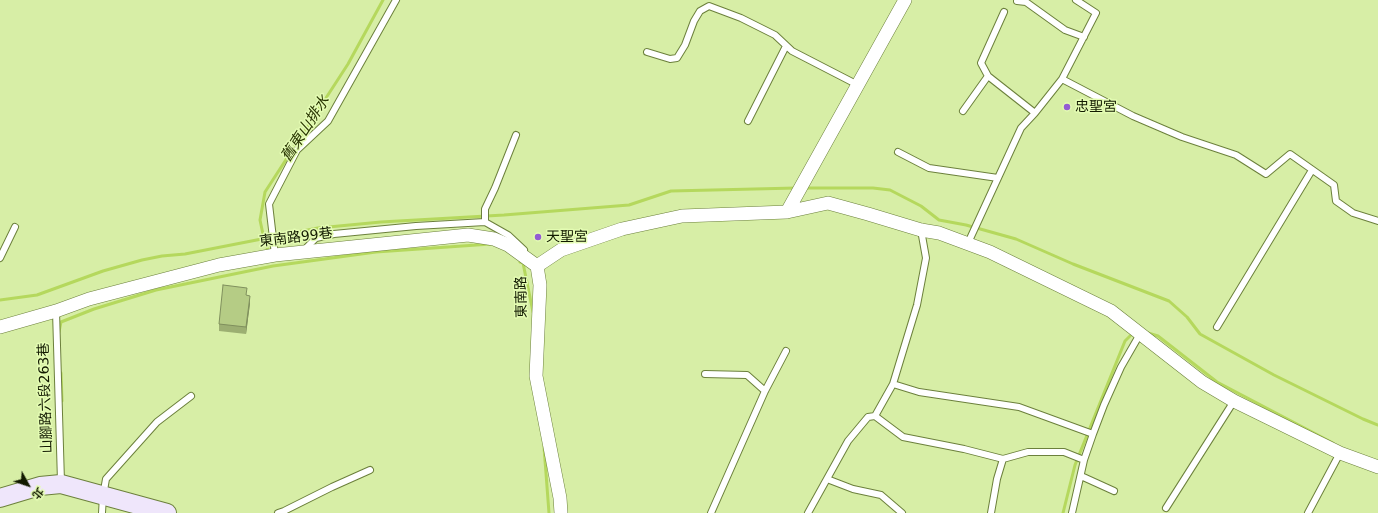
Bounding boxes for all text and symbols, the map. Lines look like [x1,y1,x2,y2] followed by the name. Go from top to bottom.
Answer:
[278,93,334,165] water label: 舊東山排水
[1075,99,1117,115] place label: 忠聖宮
[1062,102,1072,112] marker: 忠聖宮
[258,225,334,251] street label: 東南路99巷
[546,229,588,245] place label: 天聖宮
[533,232,543,242] marker: 天聖宮
[513,276,531,318] street label: 東南路
[36,342,56,454] street label: 山腳路六段263巷
[8,465,48,505] north arrow
[29,485,46,501] text: 北

